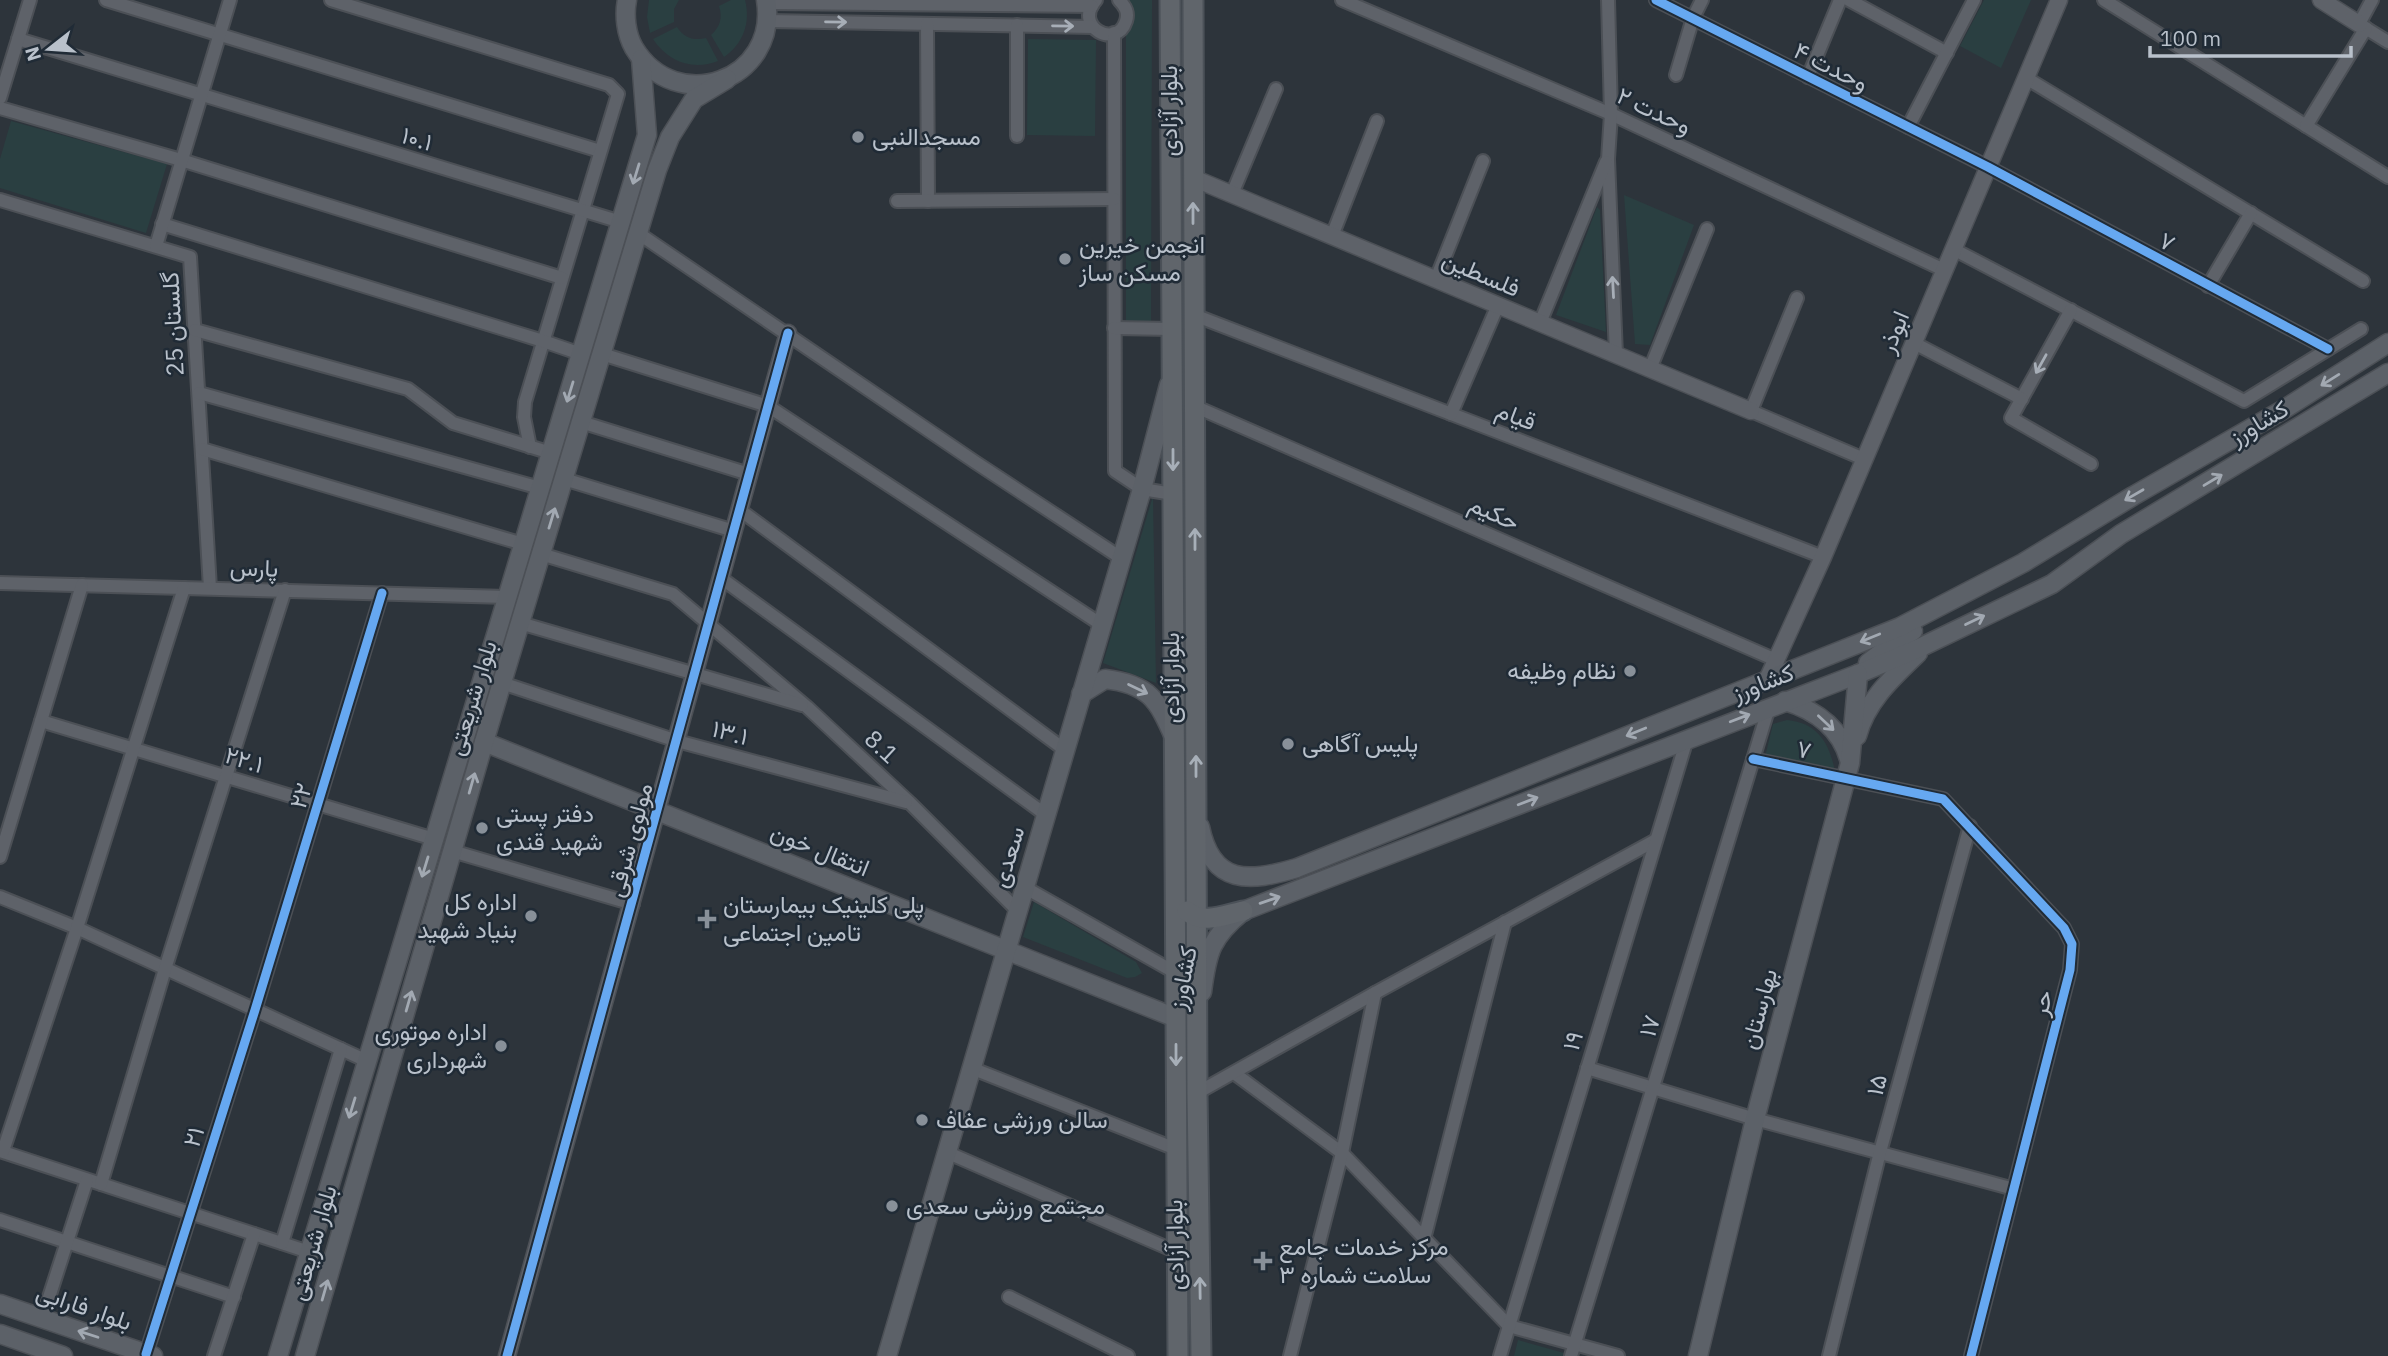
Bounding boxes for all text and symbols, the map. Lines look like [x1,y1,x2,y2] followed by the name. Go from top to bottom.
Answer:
[14,14,84,84] north arrow
[2150,14,2351,58] scale bar
[824,16,847,29] one-way arrow
[1052,20,1075,33] one-way arrow
[2160,24,2221,52] text: 100 m
[1789,34,1874,98] street label: وحدت ۴
[19,44,46,64] text: N
[1152,66,1184,156] street label: بلوار آزادی
[1612,79,1697,141] street label: وحدت ۲
[398,118,437,158] street label: ۱۰.۱
[872,120,981,152] place label: مسجدالنبی
[850,129,866,145] marker: مسجدالنبی
[628,162,641,184] one-way arrow
[1187,202,1200,225] one-way arrow
[2154,224,2181,259] street label: ۷
[1078,228,1205,288] place label: انجمن خیرین مسکن ساز
[1437,242,1525,304] street label: فلسطین
[1057,251,1073,267] marker: انجمن خیرین مسکن ساز
[153,271,191,377] street label: گلستان 25
[1607,275,1620,298] one-way arrow
[1870,306,1916,359] street label: ابوذر
[2034,353,2047,374] one-way arrow
[2321,373,2341,387] one-way arrow
[562,380,575,402] one-way arrow
[2222,392,2294,453] street label: کشاورز
[1491,393,1541,438] street label: قیام
[1166,448,1180,471] one-way arrow
[2202,472,2222,486] one-way arrow
[1464,487,1525,538] street label: حکیم
[2125,488,2145,502] one-way arrow
[546,508,559,530] one-way arrow
[1188,528,1202,551] one-way arrow
[229,550,279,585] street label: پارس
[1964,613,1985,627] one-way arrow
[1154,633,1186,723] street label: بلوار آزادی
[1860,633,1882,646] one-way arrow
[438,636,504,759] street label: بلوار شریعتی
[1507,654,1616,687] place label: نظام وظیفه
[1726,656,1798,709] street label: کشاورز
[1622,663,1638,679] marker: نظام وظیفه
[1127,683,1148,696] one-way arrow
[1729,711,1751,724] one-way arrow
[709,712,752,752] street label: ۱۳.۱
[1817,715,1835,731] one-way arrow
[858,723,906,770] street label: 8.1
[1626,726,1648,739] one-way arrow
[1302,727,1418,760] place label: پلیس آگاهی
[1794,732,1814,766] street label: ۷
[1280,736,1296,752] marker: پلیس آگاهی
[221,738,267,780] street label: ۲۲.۱
[1189,755,1203,778] one-way arrow
[467,772,480,794] one-way arrow
[281,779,319,812] street label: ۲۲
[598,779,660,900] street label: مولوی شرقی
[1517,793,1539,806] one-way arrow
[496,797,603,857] place label: دفتر پستی شهید قندی
[766,815,875,883] street label: انتقال خون
[474,820,490,836] marker: دفتر پستی شهید قندی
[983,822,1031,891] street label: سعدی
[418,856,431,878] one-way arrow
[417,885,517,945] place label: اداره کل بنیاد شهید
[723,888,924,948] place label: پلی کلینیک بیمارستان تامین اجتماعی
[1259,893,1281,905] one-way arrow
[523,908,539,924] marker: اداره کل بنیاد شهید
[697,909,717,929] marker: پلی کلینیک بیمارستان تامین اجتماعی
[1160,943,1204,1013] street label: کشاورز
[1732,965,1784,1053] street label: بهارستان
[2022,987,2060,1020] street label: حر
[403,991,416,1013] one-way arrow
[1631,1011,1667,1040] street label: ۱۷
[375,1015,487,1075] place label: اداره موتوری شهرداری
[1554,1027,1590,1054] street label: ۱۹
[493,1038,509,1054] marker: اداره موتوری شهرداری
[1169,1043,1183,1066] one-way arrow
[1858,1070,1894,1099] street label: ۱۵
[345,1097,358,1119] one-way arrow
[936,1103,1108,1135] place label: سالن ورزشی عفاف
[914,1112,930,1128] marker: سالن ورزشی عفاف
[175,1122,211,1151] street label: ۲۱
[280,1181,344,1304] street label: بلوار شریعتی
[906,1189,1105,1223] place label: مجتمع ورزشی سعدی
[884,1198,900,1214] marker: مجتمع ورزشی سعدی
[1157,1199,1191,1291] street label: بلوار آزادی
[1279,1230,1449,1290] place label: مرکز خدمات جامع سلامت شماره ۳
[1253,1251,1273,1271] marker: مرکز خدمات جامع سلامت شماره ۳
[32,1275,136,1337] street label: بلوار فارابی
[1193,1277,1207,1300] one-way arrow
[319,1280,332,1302] one-way arrow
[78,1327,100,1339] one-way arrow

